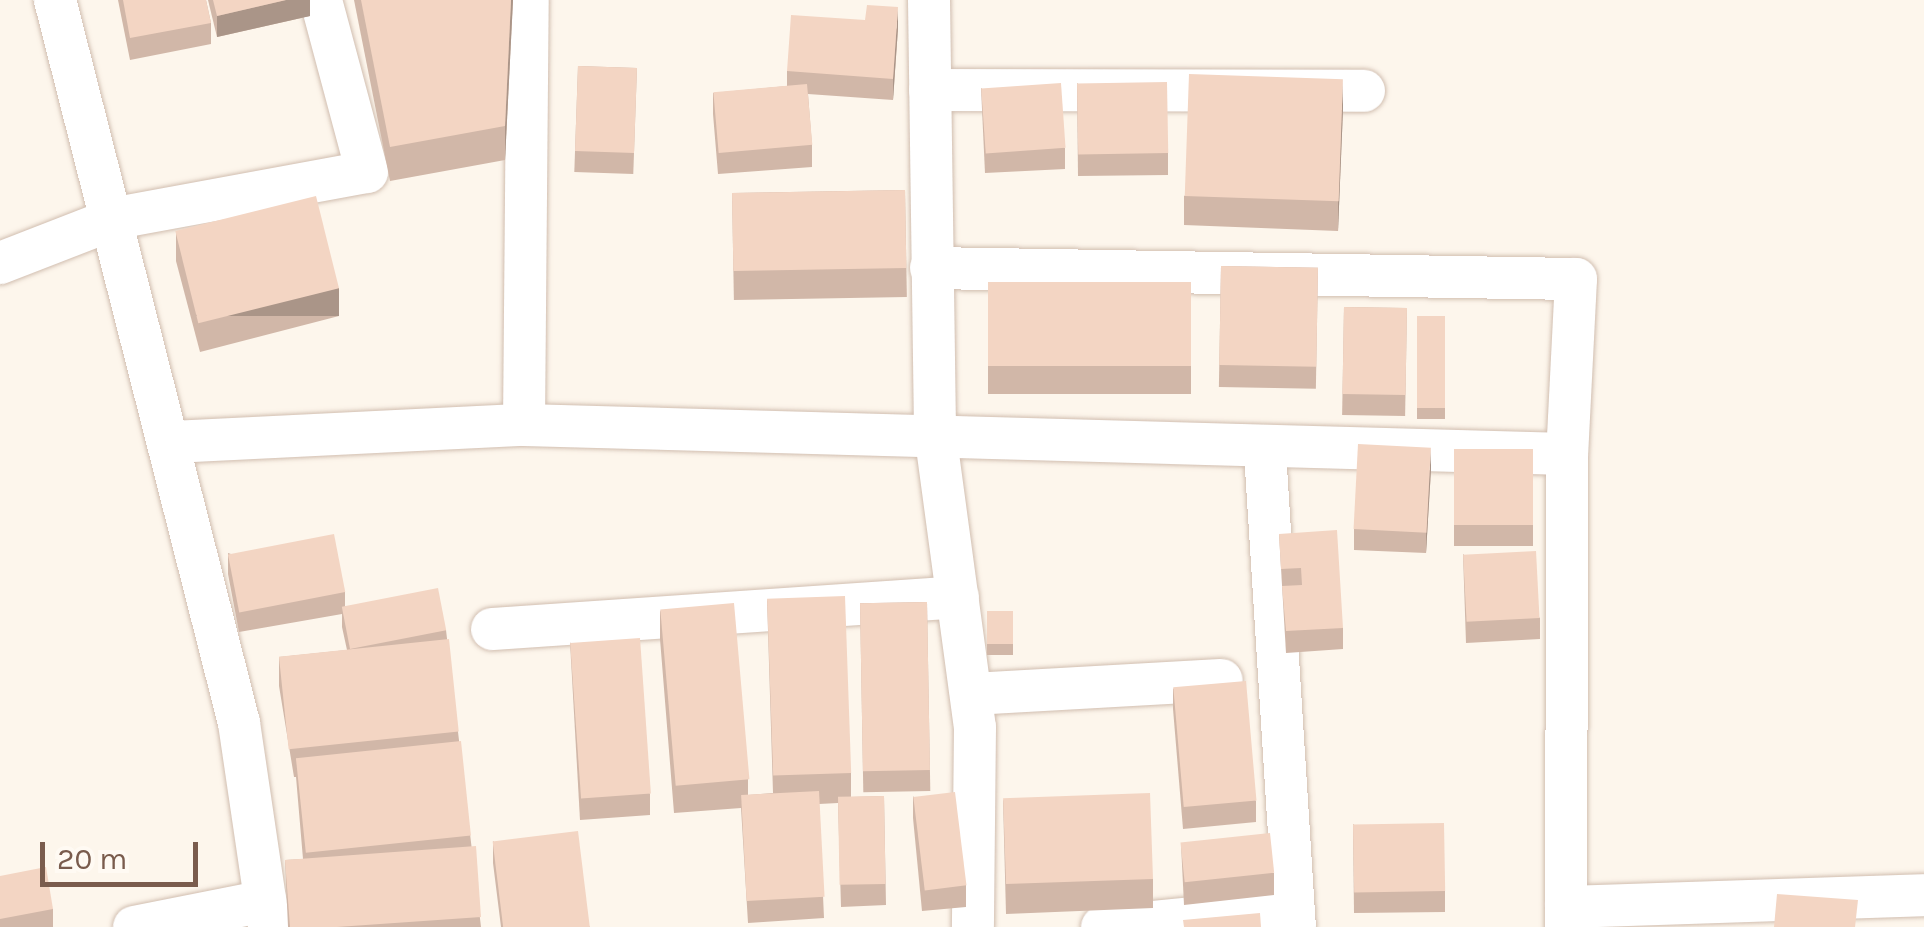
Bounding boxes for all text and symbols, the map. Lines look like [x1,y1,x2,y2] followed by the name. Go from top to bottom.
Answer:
[45,822,202,884] scale bar
[57,841,127,877] text: 20 m

